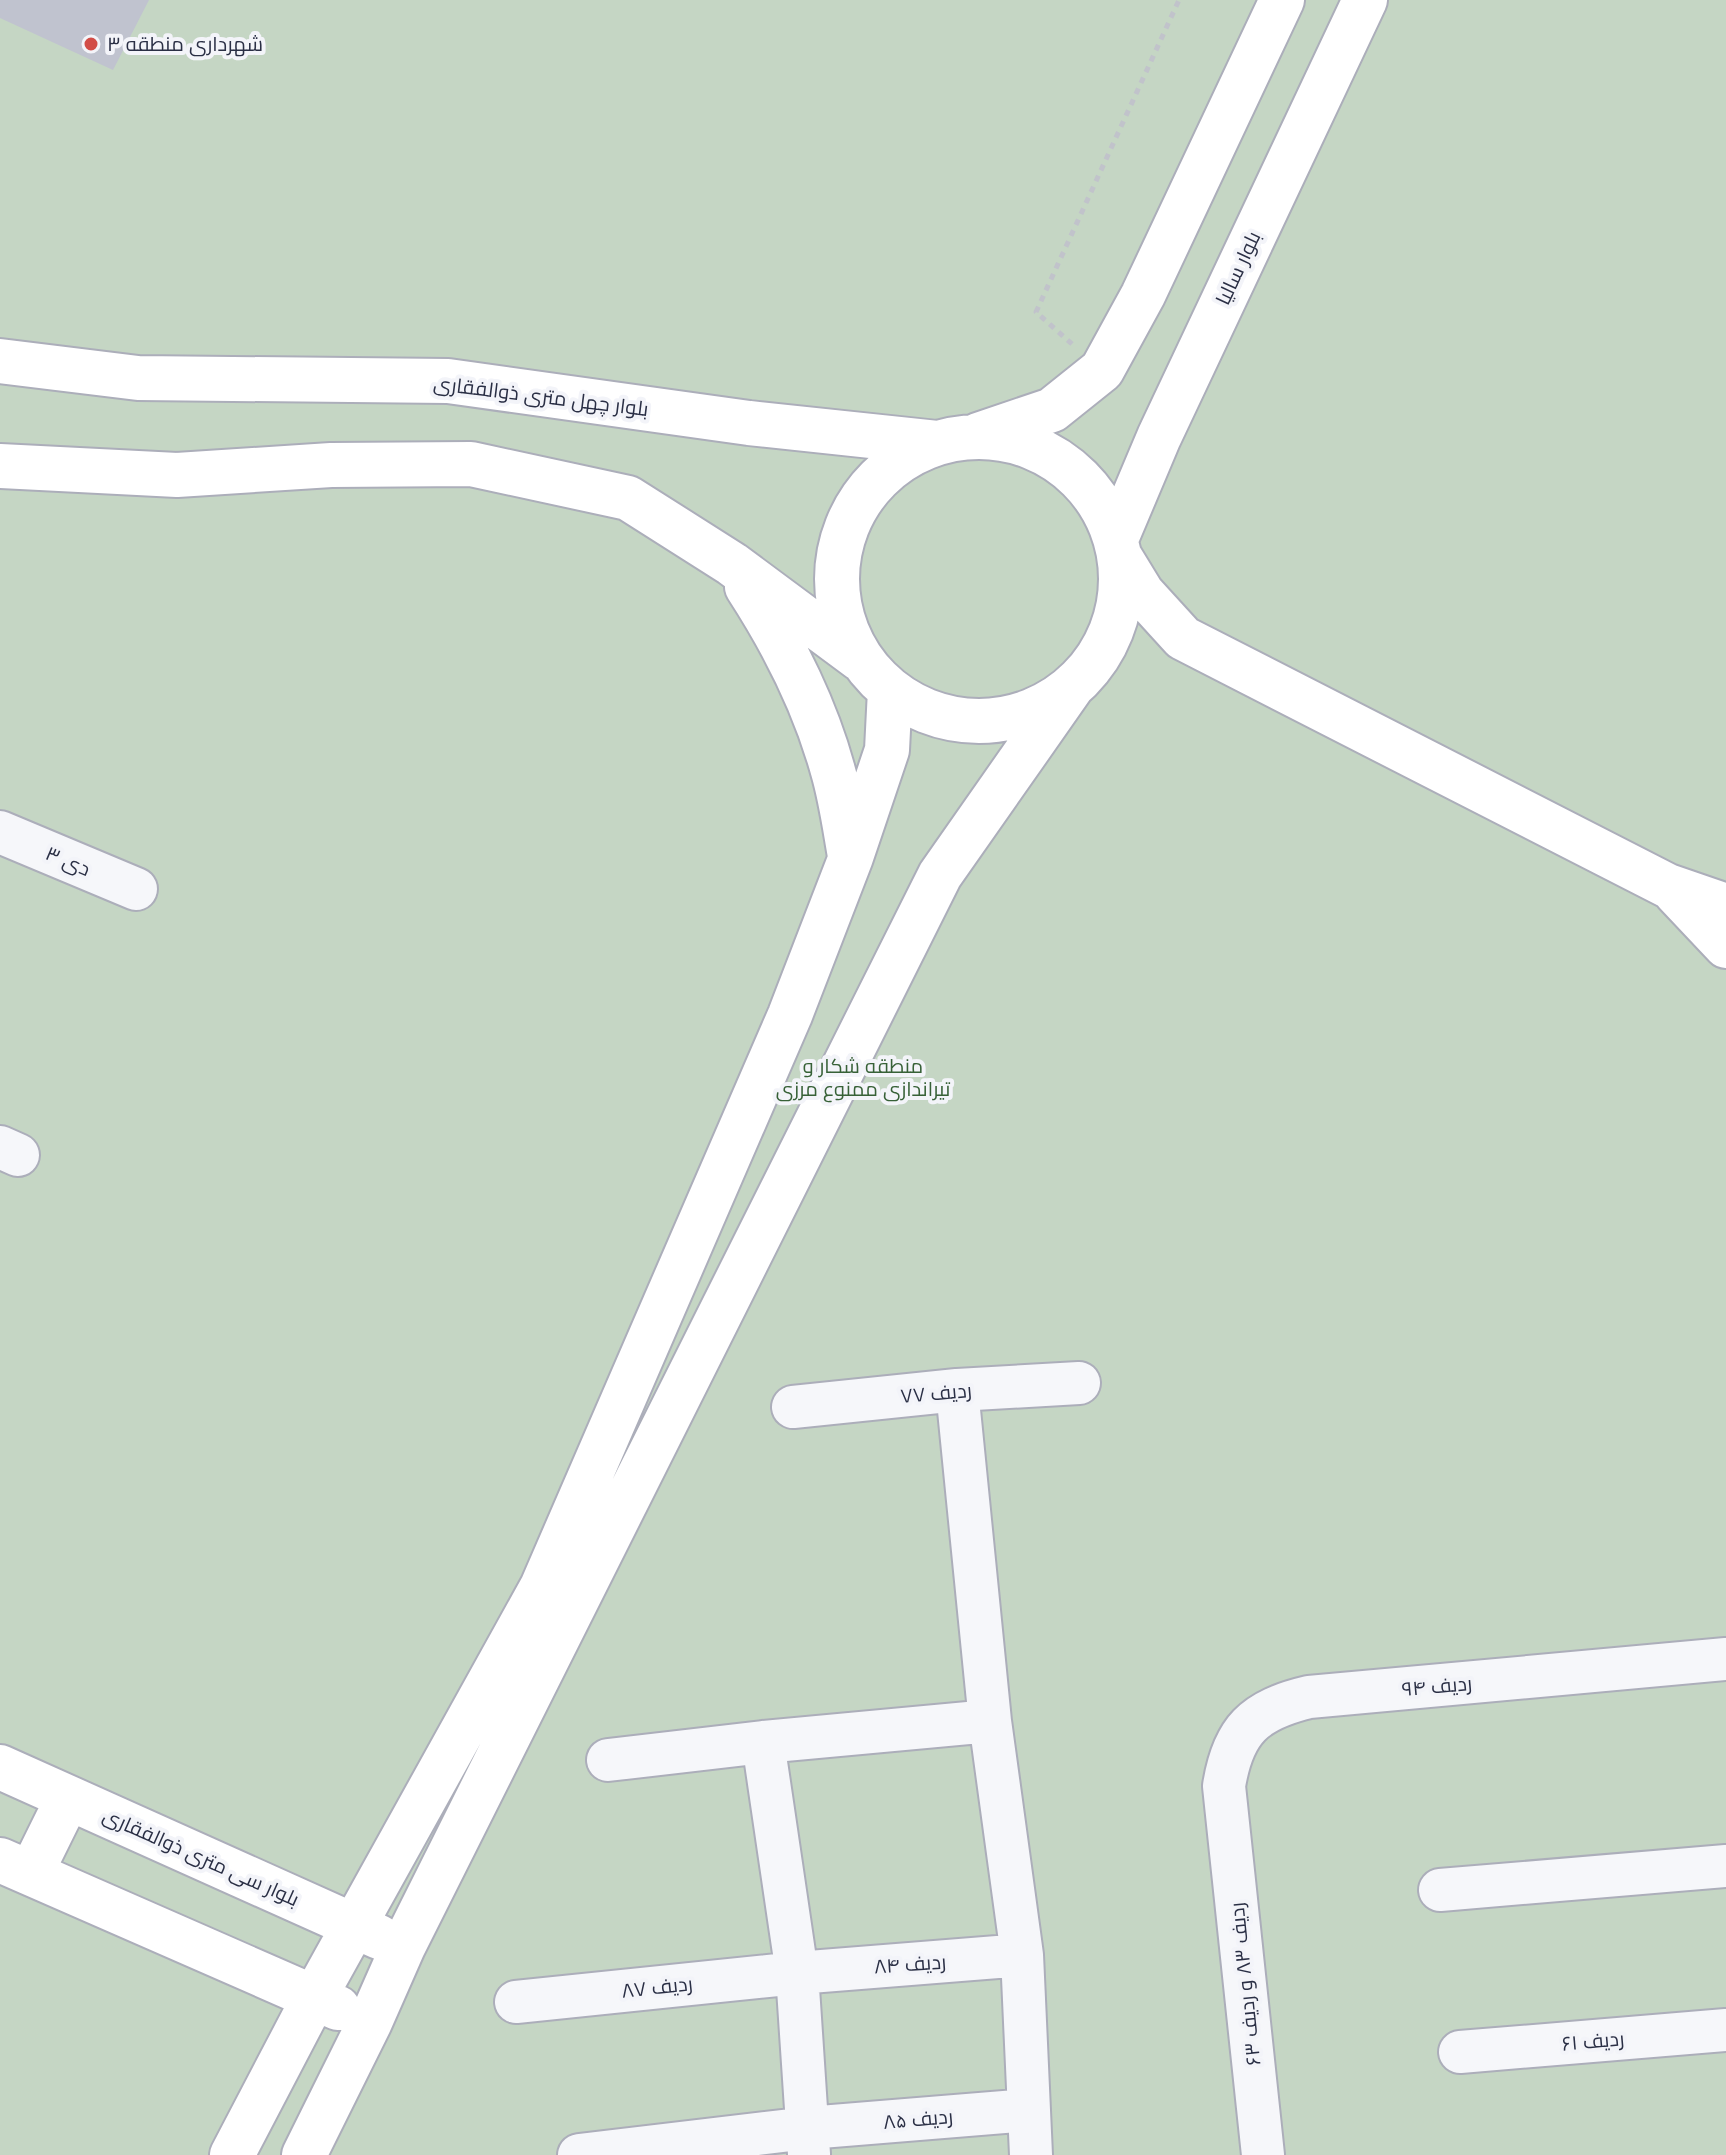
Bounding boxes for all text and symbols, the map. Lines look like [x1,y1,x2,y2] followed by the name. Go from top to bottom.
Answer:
[107,32,263,57] place label: شهرداری منطقه ۳
[82,35,100,53] marker: شهرداری منطقه ۳
[1211,227,1265,309] street label: بلوار سالیا
[432,371,650,422] street label: بلوار چهل متری ذوالفقاری
[42,841,94,882] street label: دی ۳
[776,1054,951,1103] park label: منطقه شکار و تیراندازی ممنوع مرزی
[899,1378,973,1408] street label: ردیف ۷۷
[1401,1671,1473,1701] street label: ردیف ۹۴
[99,1803,303,1912] street label: بلوار سی متری ذوالفقاری
[1225,1901,1265,2067] street label: ردیف ۸۳ و ردیف ۶۳
[873,1950,947,1978] street label: ردیف ۸۴
[620,1971,694,2003] street label: ردیف ۸۷
[1561,2026,1625,2056] street label: ردیف ۶۱
[882,2104,954,2134] street label: ردیف ۸۵

